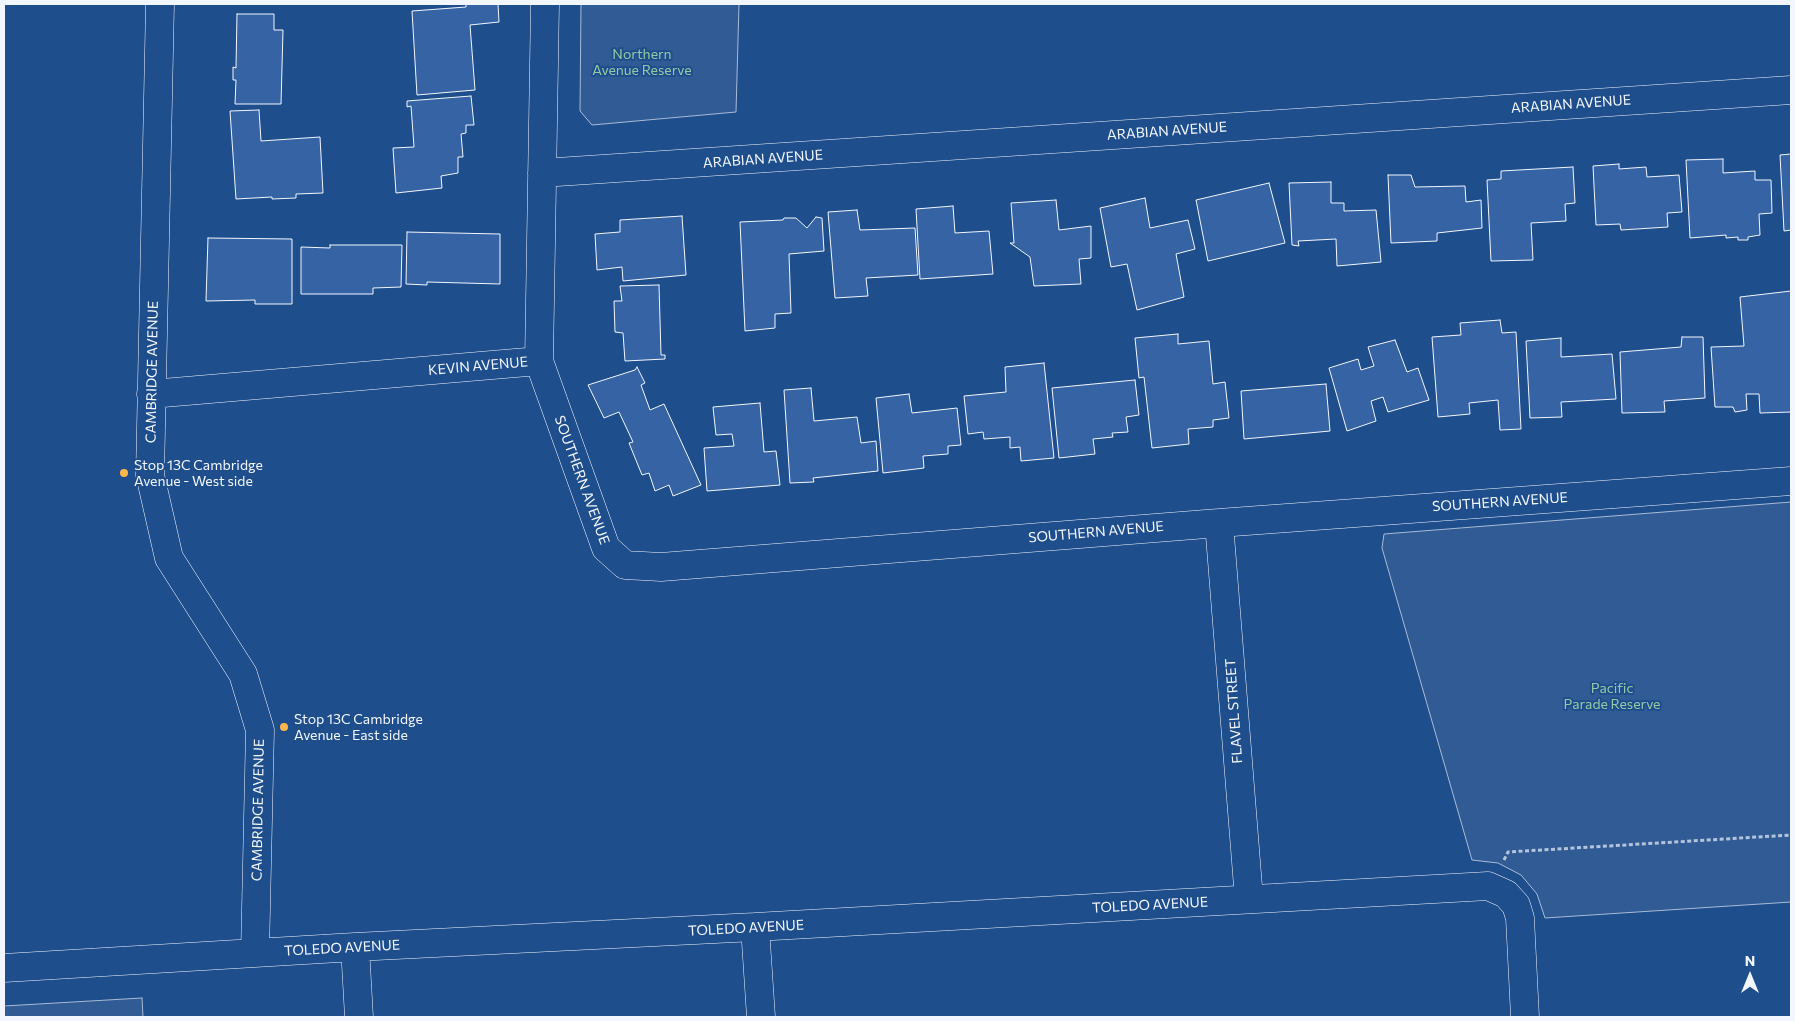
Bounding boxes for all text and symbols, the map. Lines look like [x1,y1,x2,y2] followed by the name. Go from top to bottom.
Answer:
[592,46,692,78] park label: Northern Avenue Reserve
[1510,91,1632,117] street label: ARABIAN AVENUE
[1106,118,1228,144] street label: ARABIAN AVENUE
[702,146,824,172] street label: ARABIAN AVENUE
[142,301,162,443] street label: CAMBRIDGE AVENUE
[427,353,529,379] street label: KEVIN AVENUE
[551,413,613,547] street label: SOUTHERN AVENUE
[134,457,263,490] place label: Stop 13C Cambridge Avenue - West side
[118,467,130,479] marker: Stop 13C Cambridge Avenue - West side
[1432,489,1568,515] street label: SOUTHERN AVENUE
[1028,518,1164,546] street label: SOUTHERN AVENUE
[1222,658,1246,764] street label: FLAVEL STREET
[1563,680,1661,712] park label: Pacific Parade Reserve
[294,711,423,744] place label: Stop 13C Cambridge Avenue - East side
[278,721,290,733] marker: Stop 13C Cambridge Avenue - East side
[248,739,268,881] street label: CAMBRIDGE AVENUE
[1091,894,1209,916] street label: TOLEDO AVENUE
[687,917,805,939] street label: TOLEDO AVENUE
[283,937,401,959] street label: TOLEDO AVENUE
[1725,951,1775,1001] north arrow
[1745,952,1755,969] text: N

